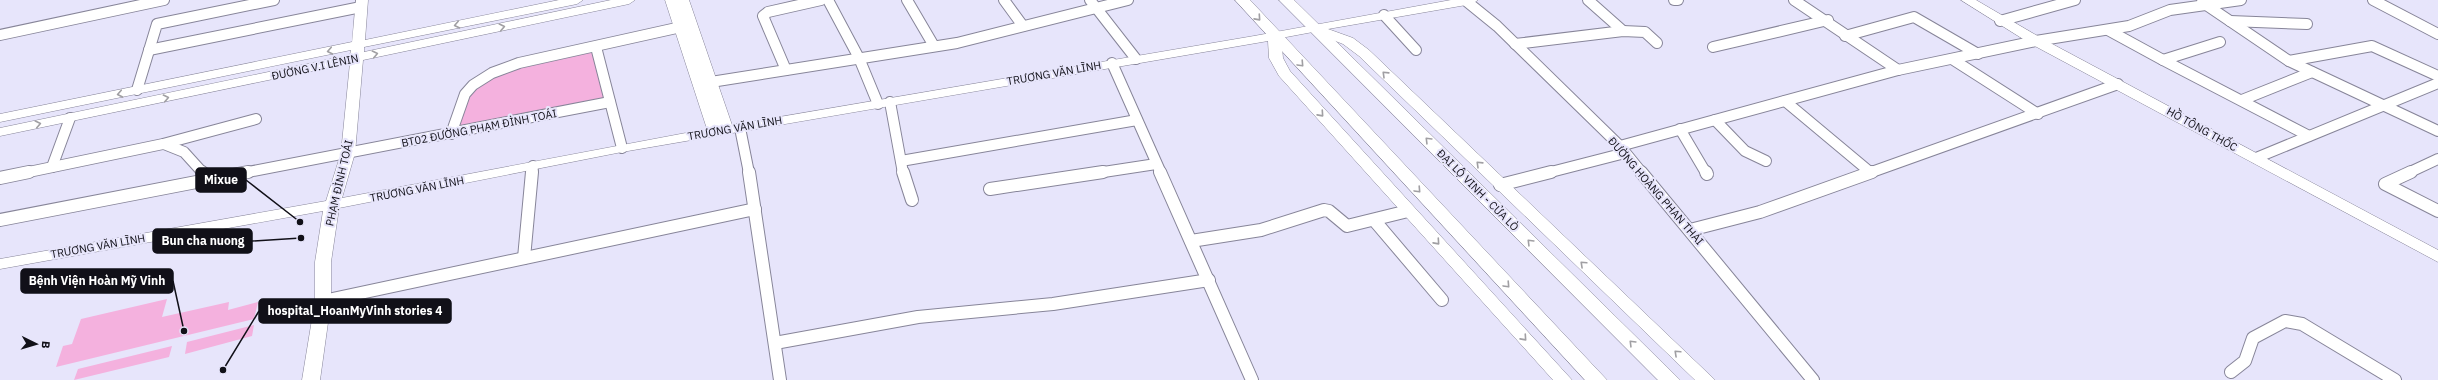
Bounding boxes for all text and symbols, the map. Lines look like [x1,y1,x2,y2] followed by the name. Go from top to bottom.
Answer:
[1253,13,1261,21] one-way arrow
[454,20,460,29] one-way arrow
[499,23,505,32] one-way arrow
[327,47,333,55] one-way arrow
[372,50,378,59] one-way arrow
[270,51,360,83] street label: ĐƯỜNG V.I LÊNIN
[1006,58,1102,88] street label: TRƯƠNG VĂN LĨNH
[1296,59,1303,67] one-way arrow
[1382,71,1390,79] one-way arrow
[117,89,123,97] one-way arrow
[162,94,169,102] one-way arrow
[2164,102,2241,154] street label: HỒ TÔNG THỐC
[400,106,558,150] street label: BT02 ĐƯỜNG PHẠM ĐÌNH TOÁI
[1316,109,1324,117] one-way arrow
[687,113,783,143] street label: TRƯƠNG VĂN LĨNH
[35,120,41,129] one-way arrow
[1605,134,1707,248] street label: ĐƯỜNG HOÀNG PHAN THÁI
[1425,137,1433,145] one-way arrow
[322,138,356,228] street label: PHẠM ĐÌNH TOÁI
[1434,146,1522,234] street label: ĐẠI LỘ VINH - CỬA LÒ
[1476,162,1484,169] one-way arrow
[196,168,246,192] callout: Mixue
[204,172,238,187] text: Mixue
[369,173,465,205] street label: TRƯƠNG VĂN LĨNH
[1413,185,1421,193] one-way arrow
[153,229,252,253] callout: Bun cha nuong
[50,231,146,261] street label: TRƯƠNG VĂN LĨNH
[161,233,245,248] text: Bun cha nuong
[1432,237,1439,245] one-way arrow
[1527,239,1535,246] one-way arrow
[1580,261,1588,269] one-way arrow
[21,269,173,293] callout: Bệnh Viện Hoàn Mỹ Vinh
[29,273,165,288] text: Bệnh Viện Hoàn Mỹ Vinh
[1502,280,1509,287] one-way arrow
[259,299,451,323] callout: hospital_HoanMyVinh stories 4
[267,303,443,318] text: hospital_HoanMyVinh stories 4
[16,324,56,364] north arrow
[1520,333,1527,340] one-way arrow
[1629,340,1637,348] one-way arrow
[39,341,53,349] text: B
[1674,350,1682,358] one-way arrow

